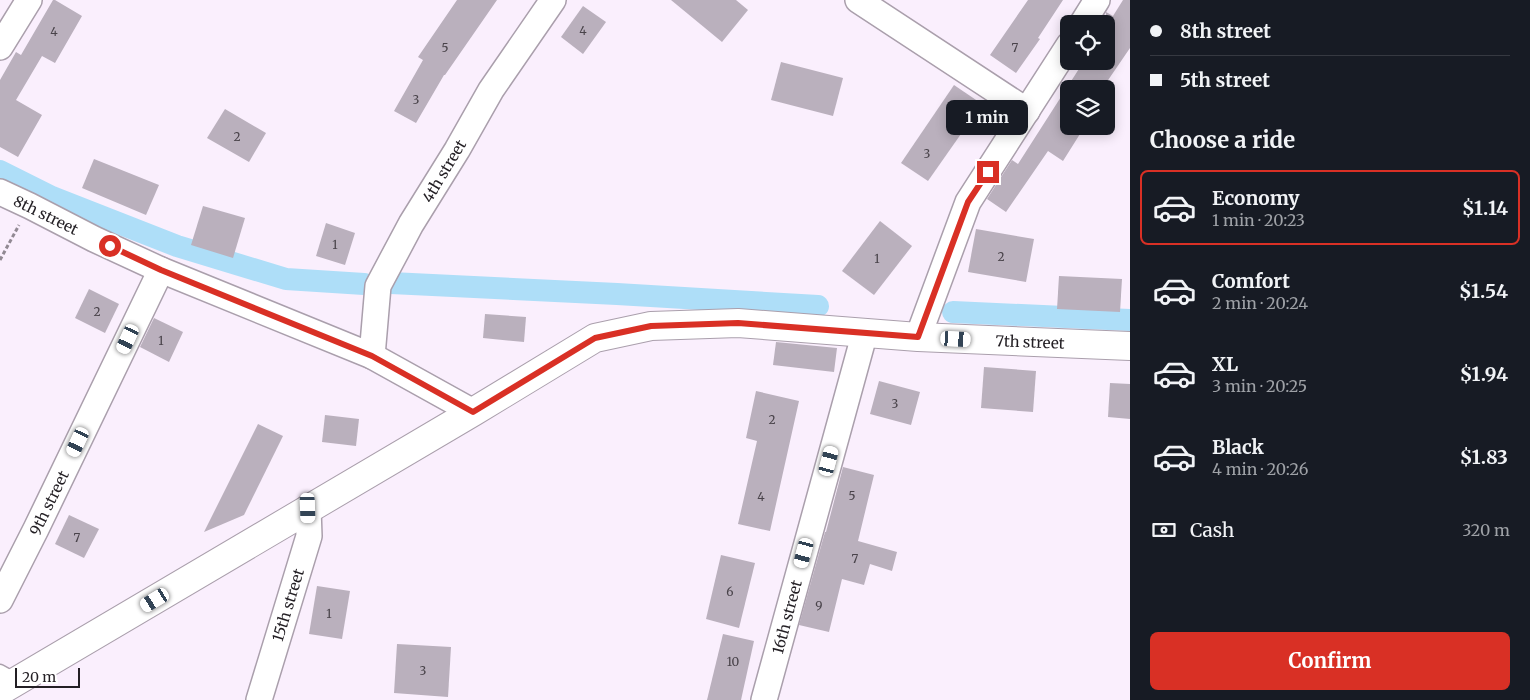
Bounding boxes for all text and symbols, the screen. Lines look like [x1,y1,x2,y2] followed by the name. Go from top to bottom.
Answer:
[1060,15,1115,135] map controls
[1060,15,1115,70] button: locate
[1180,19,1271,43] text: 8th street
[579,23,587,38] house number: 4
[50,24,58,39] house number: 4
[441,40,449,55] house number: 5
[1012,40,1019,55] house number: 7
[1180,68,1270,92] text: 5th street
[1060,80,1115,135] button: layers
[413,92,420,107] house number: 3
[947,100,1029,134] callout: 1 min
[965,107,1009,127] text: 1 min
[1150,126,1295,154] text: Choose a ride
[233,129,241,144] house number: 2
[418,136,470,206] street label: 4th street
[924,146,931,161] house number: 3
[977,161,999,183] route end
[1152,185,1197,230] icon: car
[1212,186,1300,210] text: Economy
[11,191,82,239] street label: 8th street
[1462,196,1508,220] text: $1.14
[1212,210,1305,230] text: 1 min · 20:23
[99,235,121,257] route start
[332,237,338,252] house number: 1
[997,249,1005,264] house number: 2
[874,251,880,266] house number: 1
[1152,268,1197,313] icon: car
[1212,269,1290,293] text: Comfort
[1459,279,1508,303] text: $1.54
[1212,293,1308,313] text: 2 min · 20:24
[93,304,101,319] house number: 2
[114,322,141,356] car
[940,331,971,347] car
[995,331,1065,353] street label: 7th street
[158,333,164,348] house number: 1
[1152,351,1197,396] icon: car
[1212,352,1238,376] text: XL
[1460,362,1508,386] text: $1.94
[1212,376,1307,396] text: 3 min · 20:25
[892,396,899,411] house number: 3
[768,412,776,427] house number: 2
[64,425,91,459] car
[1152,434,1197,479] icon: car
[1212,435,1264,459] text: Black
[817,445,840,477] car
[1460,445,1508,469] text: $1.83
[1212,459,1308,479] text: 4 min · 20:26
[25,467,73,539] street label: 9th street
[848,488,856,503] house number: 5
[757,489,765,504] house number: 4
[299,493,316,523] car
[1150,516,1178,544] icon: cash
[1190,518,1234,542] text: Cash
[1462,520,1510,540] text: 320 m
[74,530,81,545] house number: 7
[792,537,815,569] car
[852,551,859,566] house number: 7
[268,566,308,644] street label: 15th street
[768,578,806,656] street label: 16th street
[726,584,734,599] house number: 6
[138,586,171,614] car
[815,598,823,613] house number: 9
[326,606,332,621] house number: 1
[1150,632,1510,690] button: Confirm
[727,654,740,669] house number: 10
[420,663,427,678] house number: 3
[15,665,80,688] scale bar
[22,668,56,686] text: 20 m

